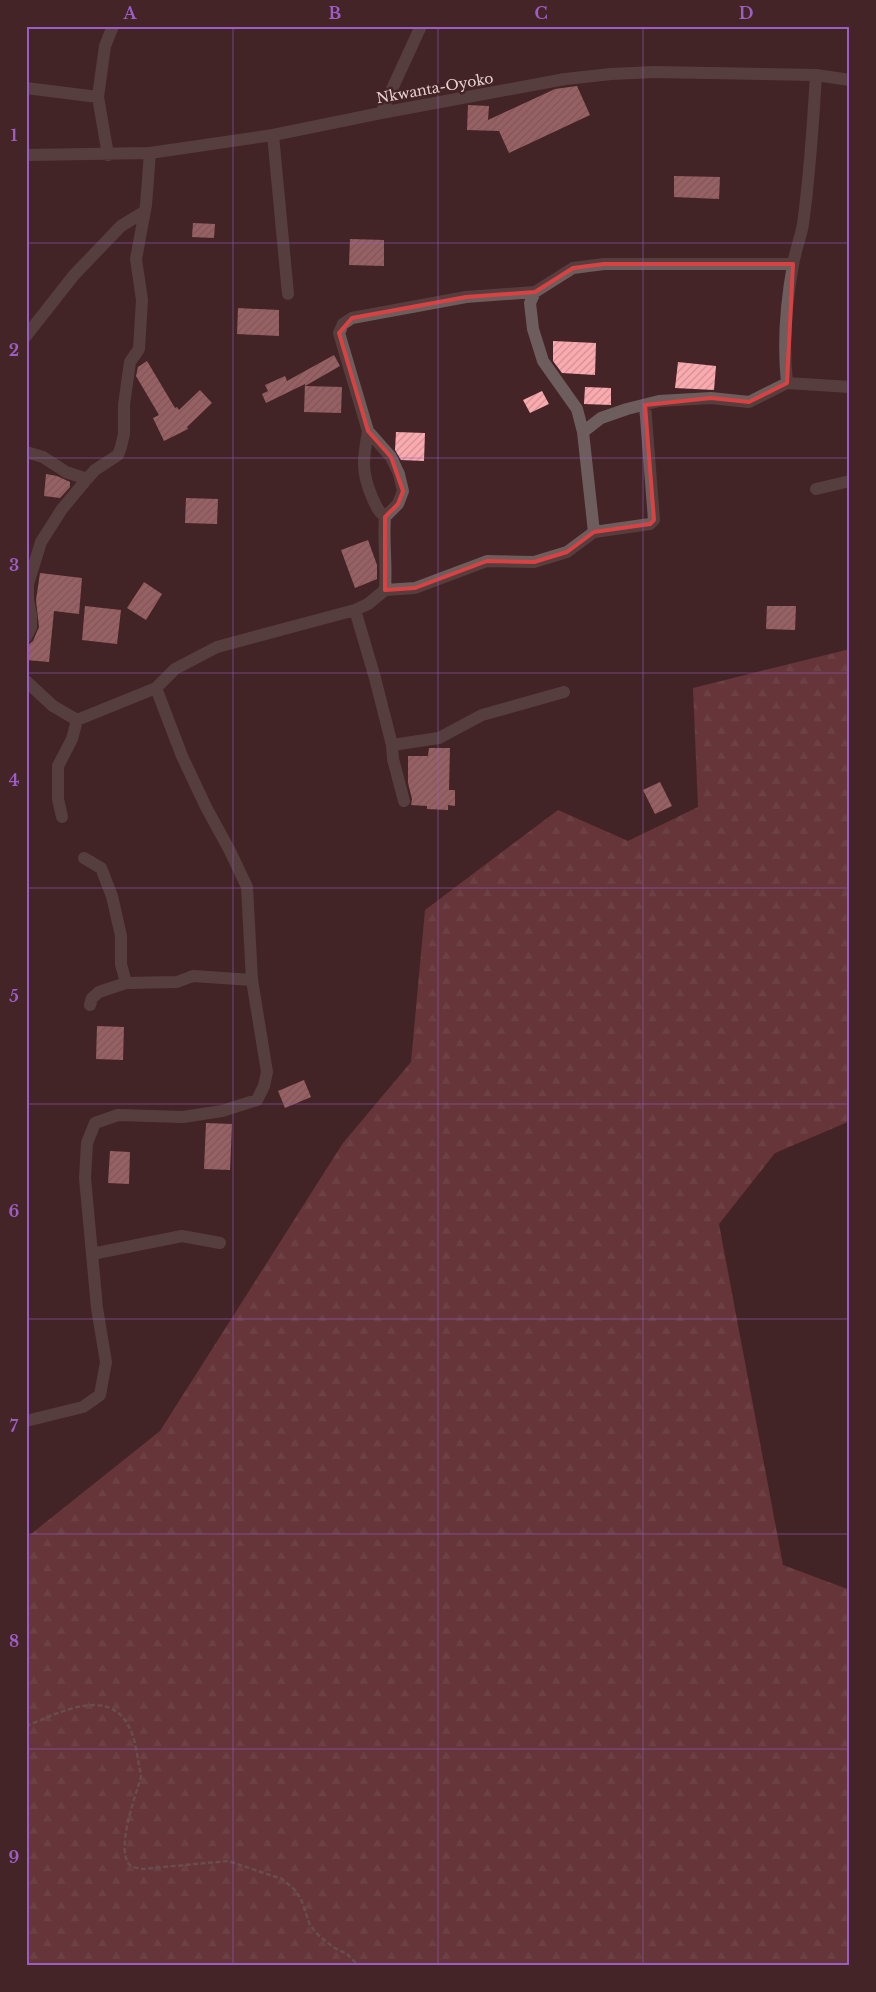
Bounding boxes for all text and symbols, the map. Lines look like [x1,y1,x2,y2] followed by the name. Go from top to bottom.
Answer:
[123,3,138,23] text: A
[329,3,342,23] text: B
[534,3,548,23] text: C
[739,3,753,23] text: D
[375,69,495,107] street label: Nkwanta-Oyoko
[11,125,18,145] text: 1
[9,340,19,360] text: 2
[9,555,19,575] text: 3
[9,770,19,790] text: 4
[9,986,19,1006] text: 5
[9,1201,20,1221] text: 6
[10,1416,19,1436] text: 7
[9,1631,19,1651] text: 8
[9,1847,20,1867] text: 9

